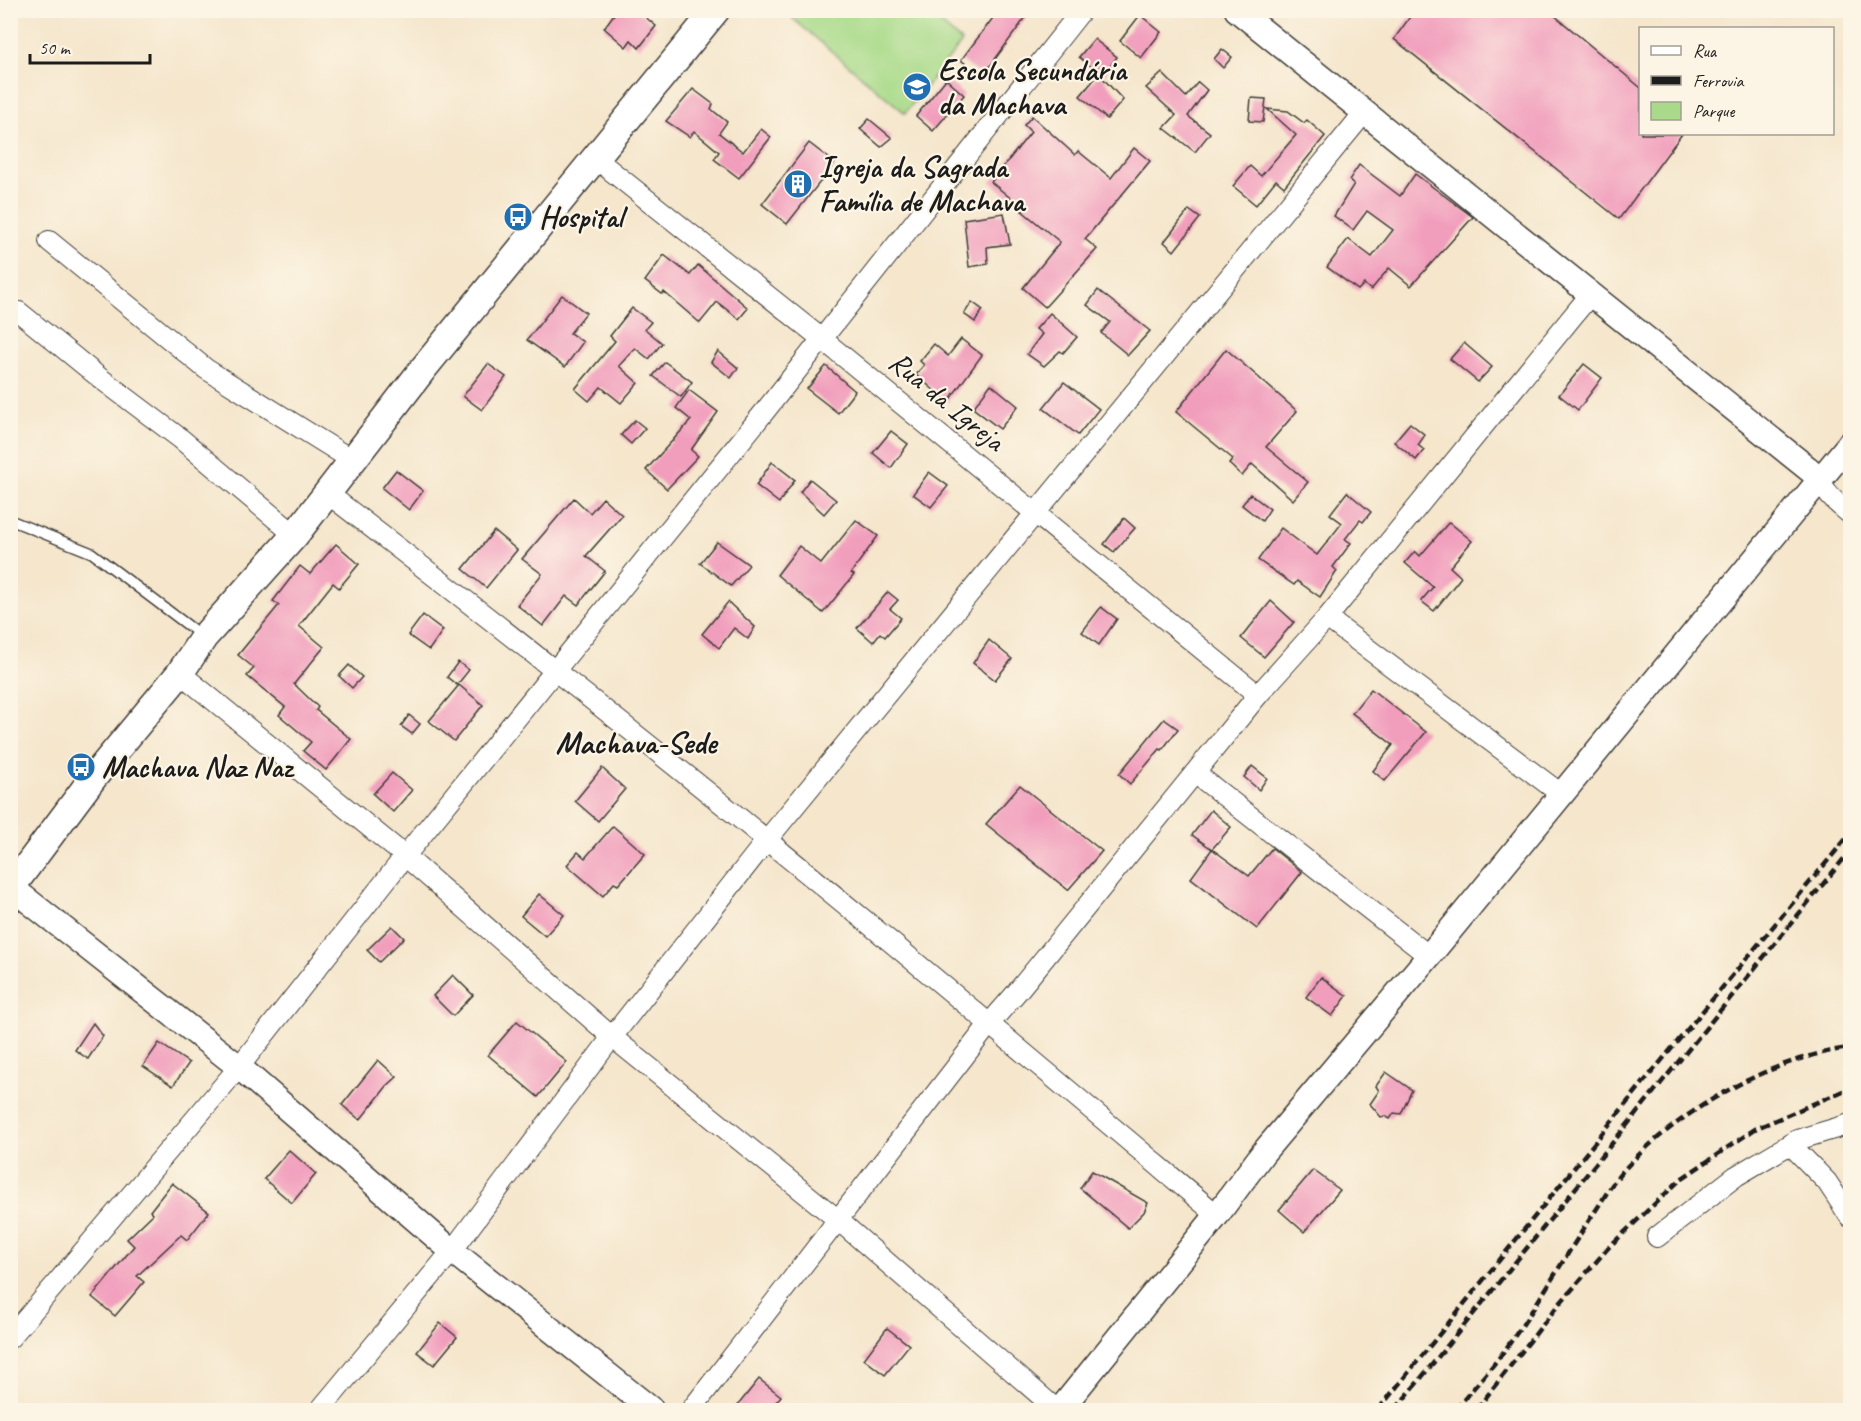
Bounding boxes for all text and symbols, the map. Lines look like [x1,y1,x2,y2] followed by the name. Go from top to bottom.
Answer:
[30,27,150,65] scale bar
[1639,27,1834,135] legend
[39,37,72,59] text: 50 m
[1693,40,1718,62] text: Rua
[938,51,1129,123] place label: Escola Secundária da Machava
[1693,70,1744,92] text: Ferrovia
[901,71,933,103] school or university icon: Escola Secundária da Machava
[1693,100,1735,122] text: Parque
[819,148,1026,220] place label: Igreja da Sagrada Família de Machava
[782,168,814,200] building icon: Igreja da Sagrada Família de Machava
[539,198,628,236] place label: Hospital
[502,201,534,233] bus stop icon: Hospital
[881,343,1014,461] street label: Rua da Igreja
[555,722,719,763] district label: Machava-Sede
[102,748,295,786] place label: Machava Naz Naz
[65,751,97,783] bus stop icon: Machava Naz Naz

